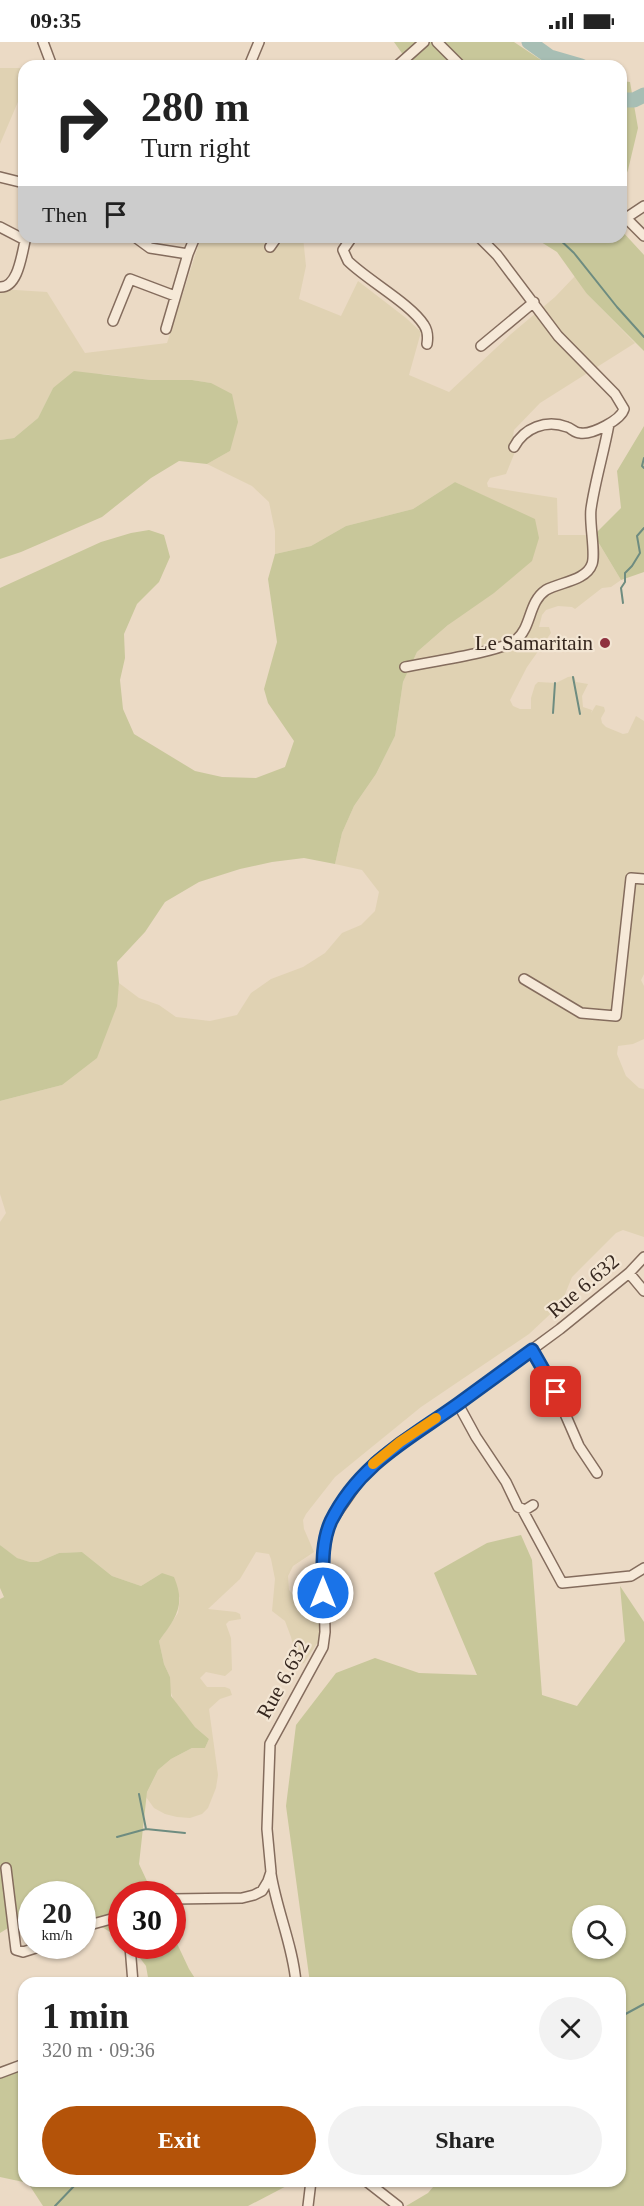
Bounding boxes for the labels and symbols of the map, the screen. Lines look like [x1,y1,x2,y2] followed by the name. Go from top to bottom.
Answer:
[475,631,593,655] place label: Le Samaritain
[598,636,612,650] marker: Le Samaritain
[542,1249,624,1323] street label: Rue 6.632
[530,1366,581,1417] pin
[291,1561,355,1625] position arrow
[252,1635,314,1723] street label: Rue 6.632
[108,1881,186,1959] speed limit sign: 30

